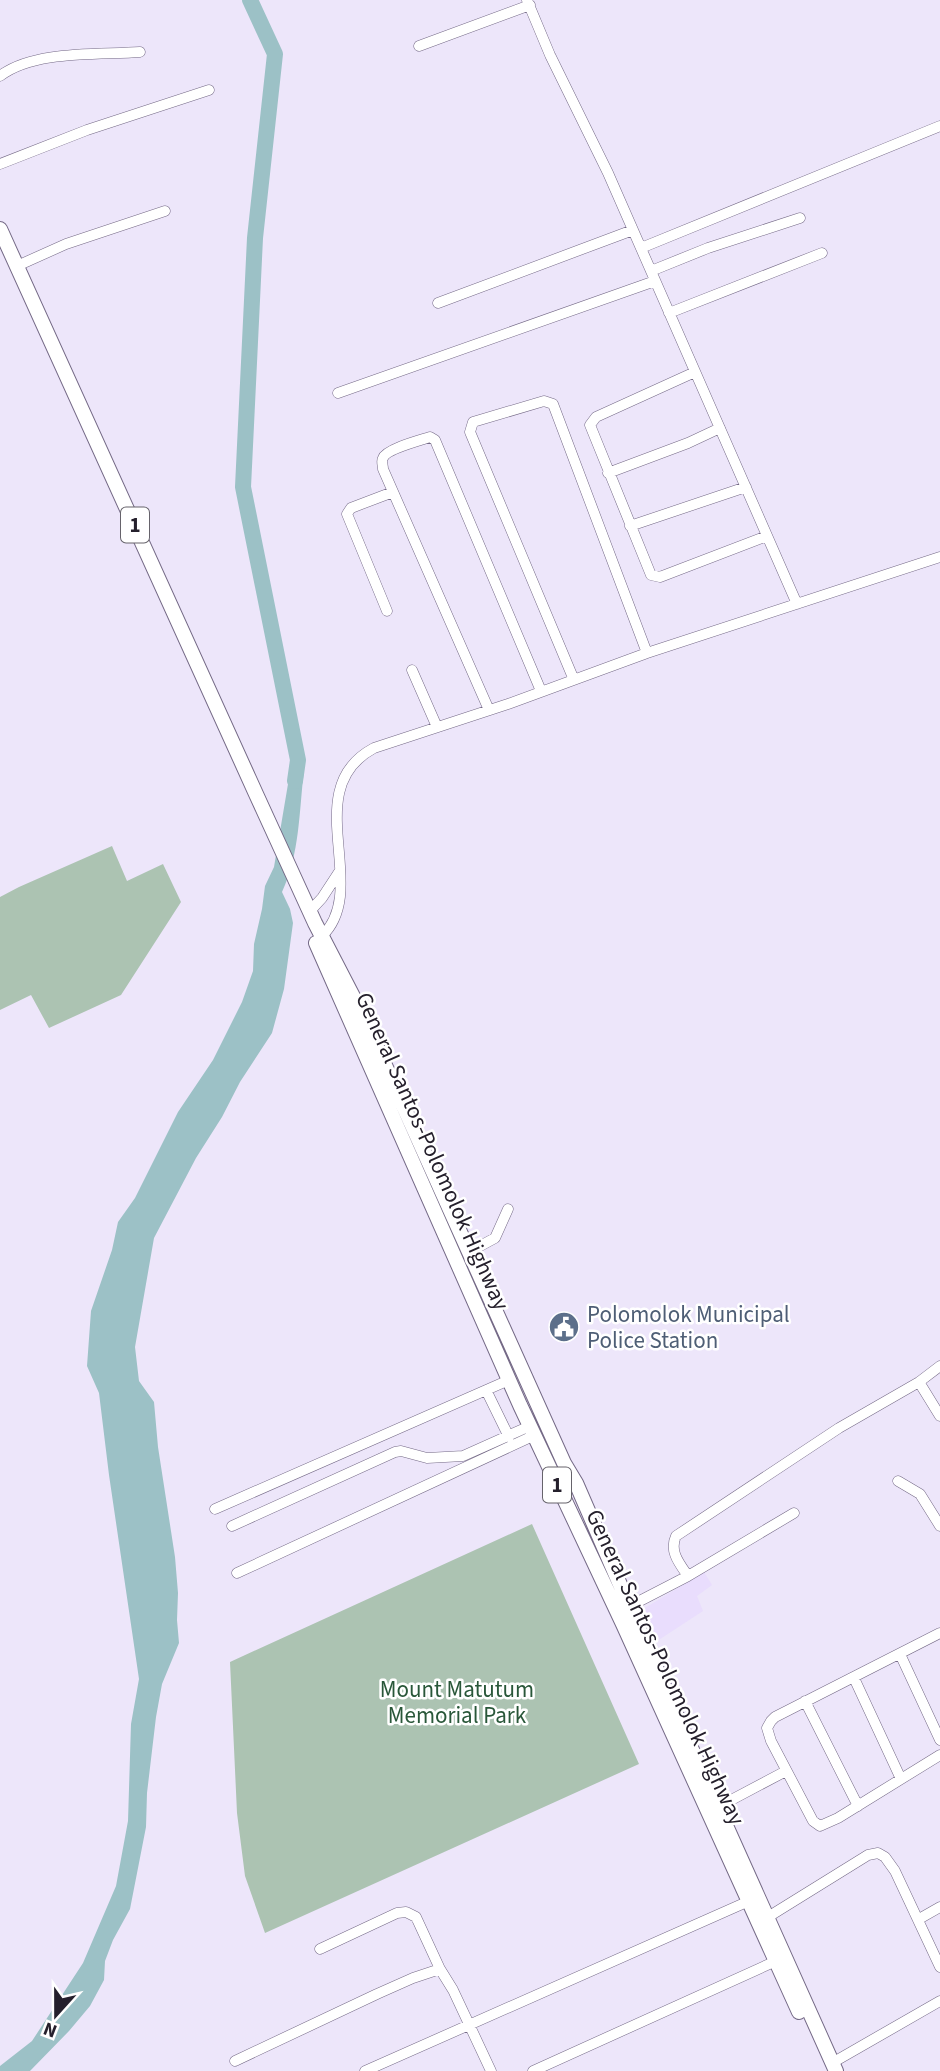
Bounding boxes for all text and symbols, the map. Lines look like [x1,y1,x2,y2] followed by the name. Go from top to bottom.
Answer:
[121,508,149,542] road number: 1
[347,987,518,1316] street label: General Santos-Polomolok Highway
[587,1298,790,1357] place label: Polomolok Municipal Police Station
[547,1310,581,1344] public building icon: Polomolok Municipal Police Station
[543,1468,571,1502] road number: 1
[578,1504,753,1831] street label: General Santos-Polomolok Highway
[380,1673,534,1732] park label: Mount Matutum Memorial Park
[21,1980,91,2050] north arrow
[40,2015,61,2044] text: N

